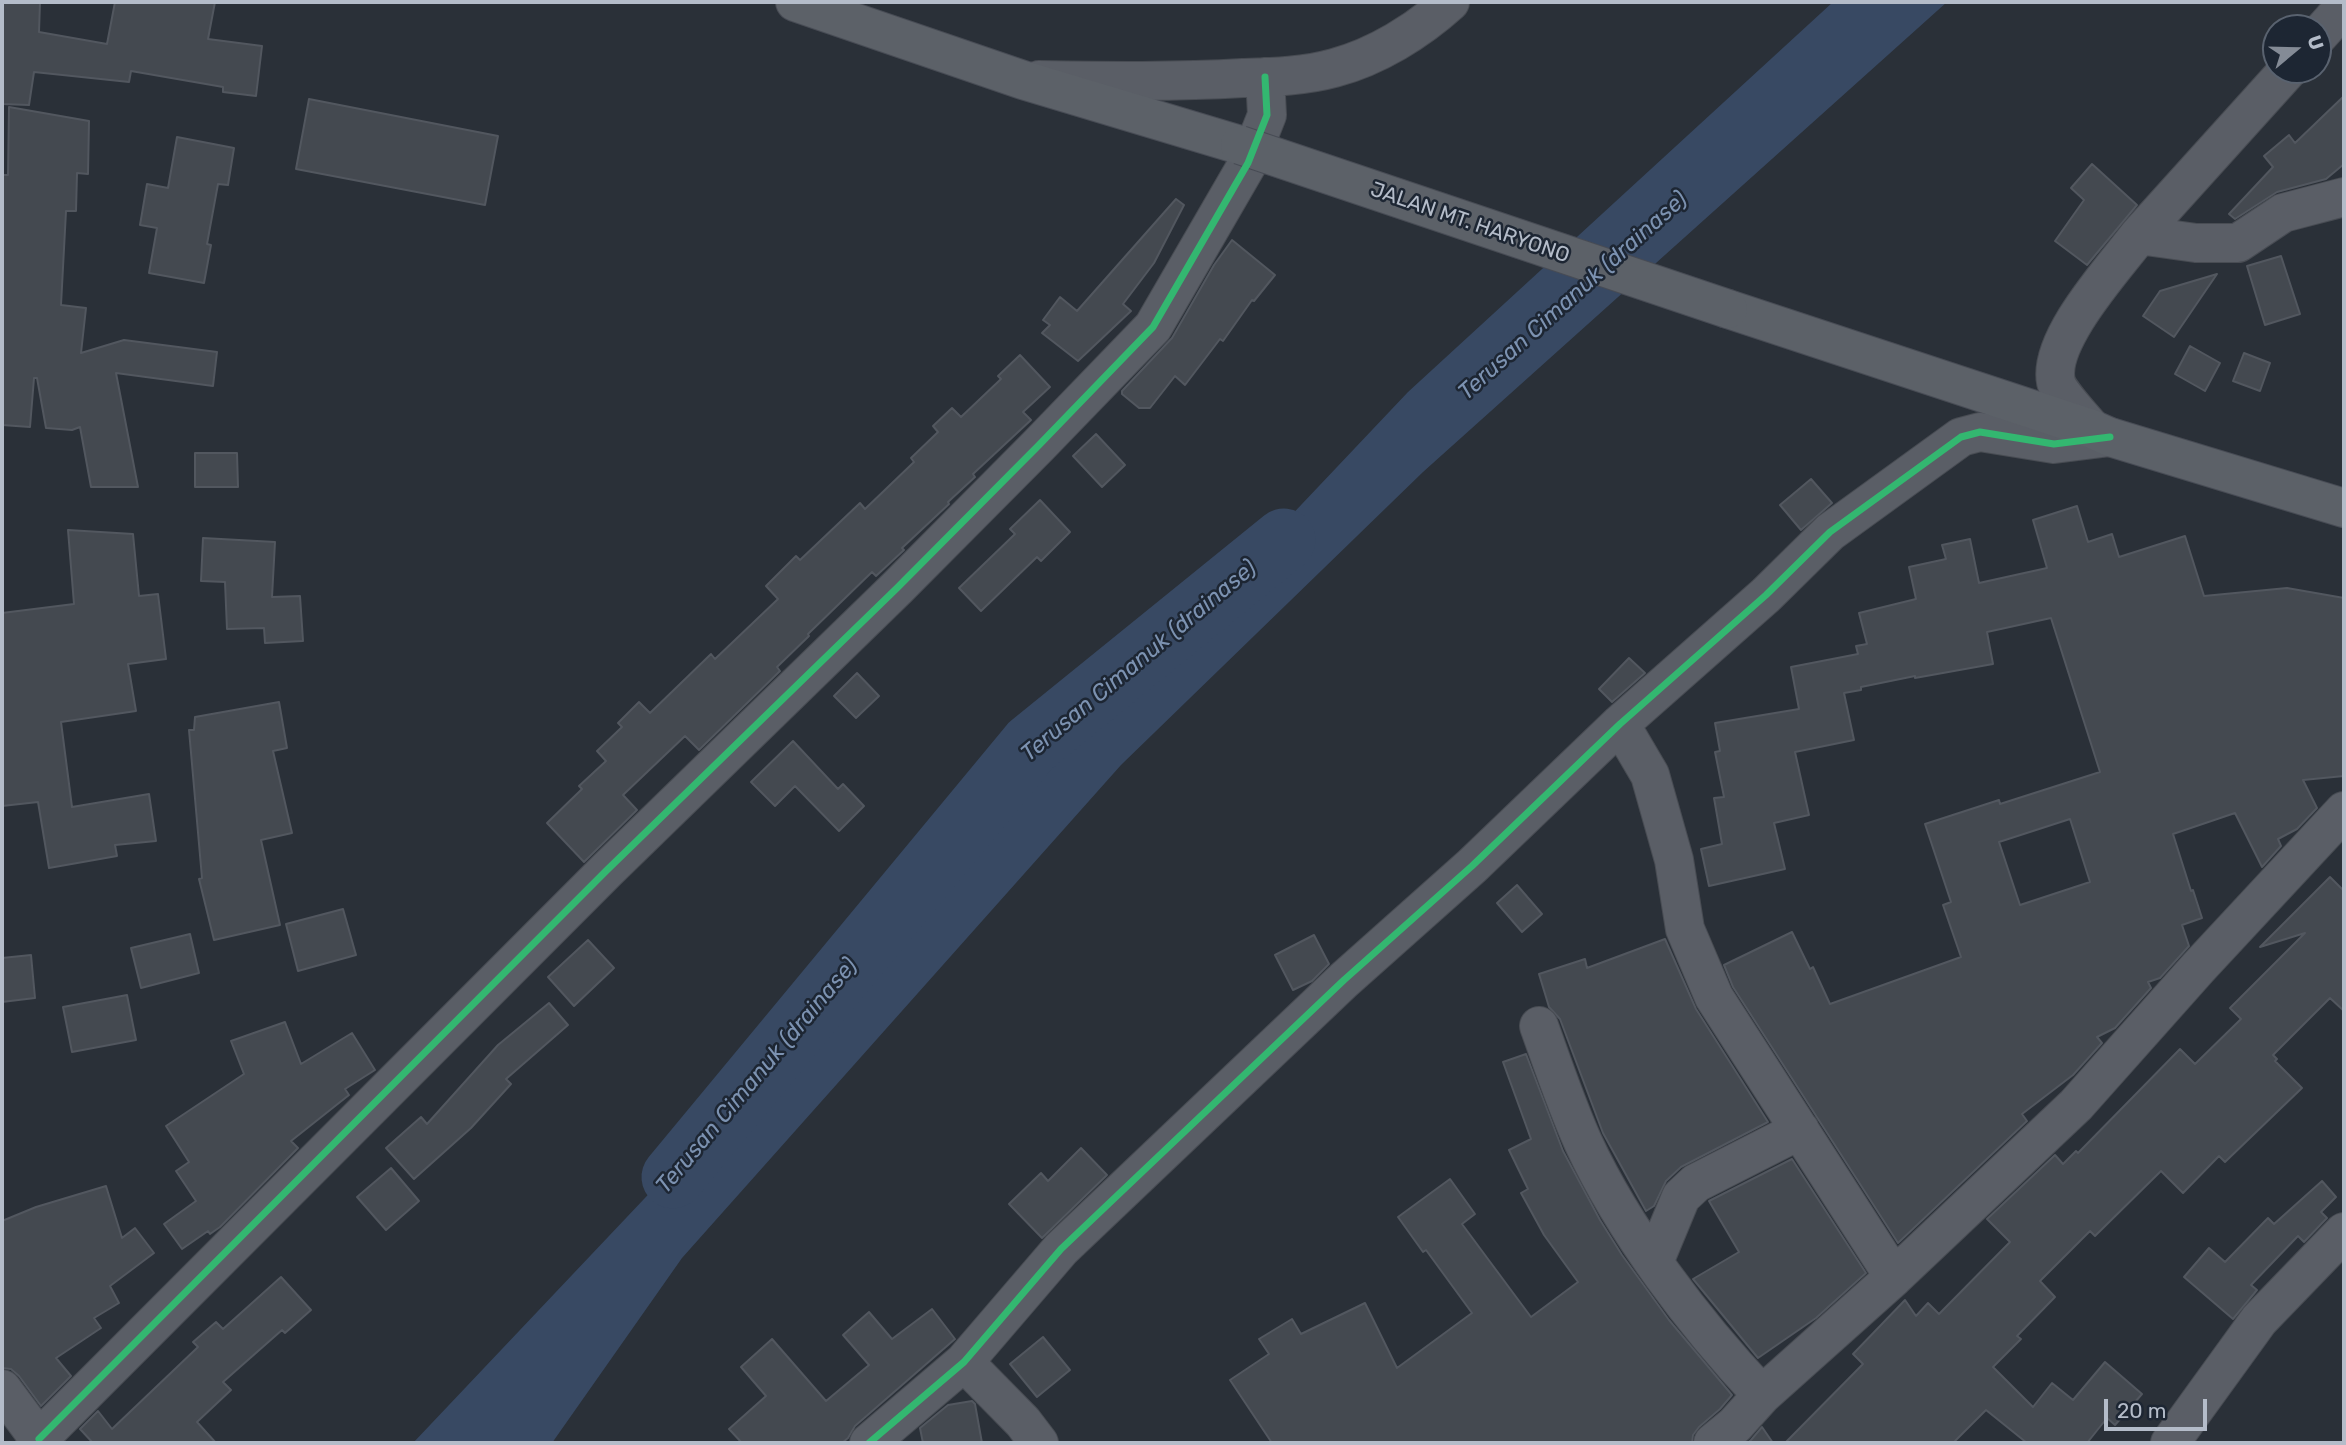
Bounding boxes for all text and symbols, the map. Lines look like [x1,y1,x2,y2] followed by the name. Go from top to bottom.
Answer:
[2262,14,2332,84] north arrow
[2302,32,2329,53] text: U
[1367,177,1573,269] street label: JALAN MT. HARYONO
[1453,186,1693,406] water label: Terusan Cimanuk (drainase)
[1016,554,1262,768] water label: Terusan Cimanuk (drainase)
[650,953,864,1199] water label: Terusan Cimanuk (drainase)
[2108,1386,2211,1430] scale bar
[2117,1398,2166,1423] text: 20 m

